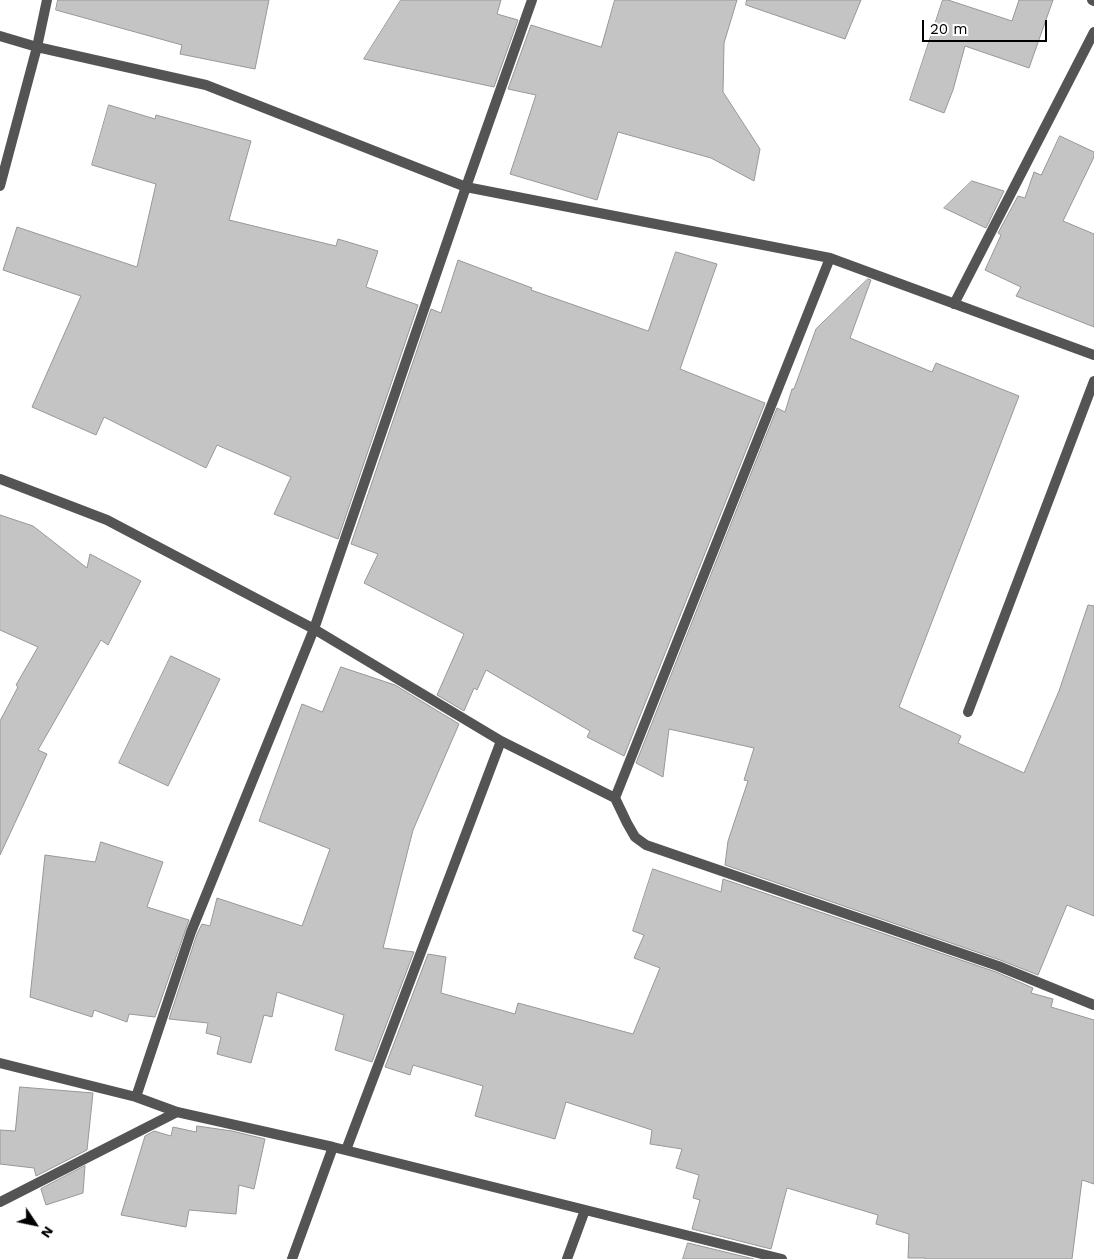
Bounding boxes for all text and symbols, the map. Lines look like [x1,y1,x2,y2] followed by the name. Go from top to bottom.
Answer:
[924,10,1049,42] scale bar
[930,20,968,38] text: 20 m
[10,1199,60,1249] north arrow
[38,1224,57,1241] text: N

